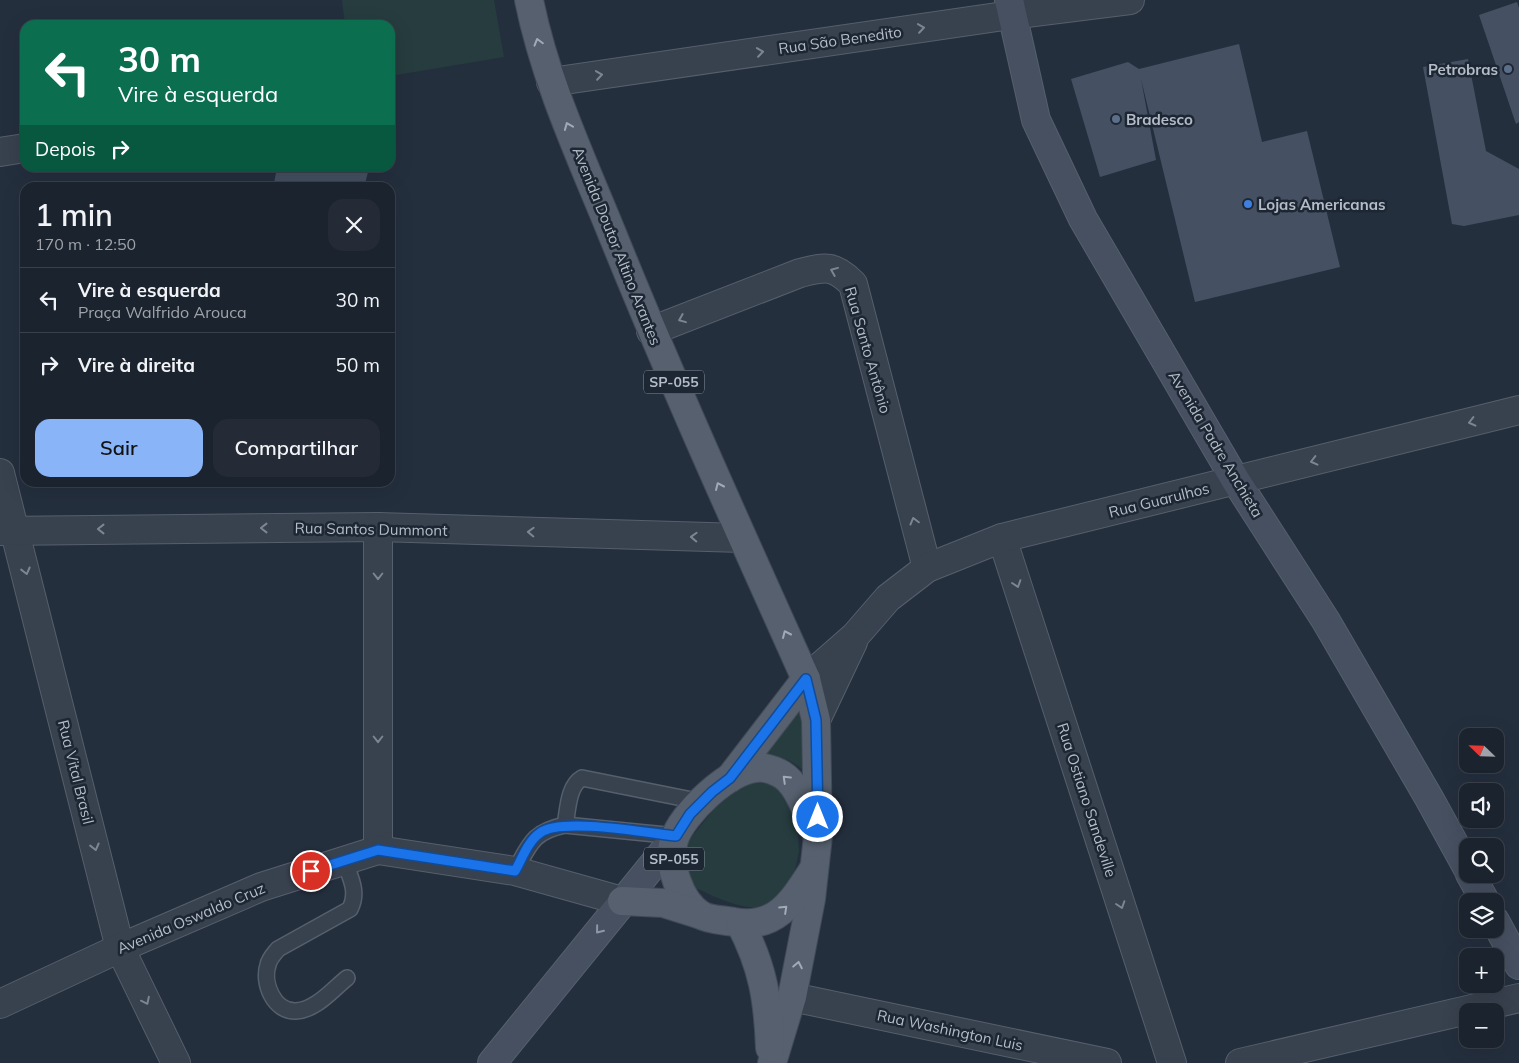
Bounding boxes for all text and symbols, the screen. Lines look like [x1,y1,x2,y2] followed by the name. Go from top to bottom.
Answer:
[777,22,903,58] street label: Rua São Benedito
[917,23,925,34] one-way arrow
[118,37,201,81] text: 30 m
[533,38,543,46] one-way arrow
[35,40,100,105] icon: left
[755,47,764,57] one-way arrow
[1428,60,1498,79] place label: Petrobras
[1502,63,1514,75] marker: Petrobras
[595,70,603,81] one-way arrow
[118,80,278,108] text: Vire à esquerda
[1126,110,1193,129] place label: Bradesco
[1110,113,1122,125] marker: Bradesco
[564,122,575,131] one-way arrow
[106,135,134,163] icon: right
[35,137,96,161] text: Depois
[568,144,666,348] street label: Avenida Doutor Altino Arantes
[1258,195,1386,214] place label: Lojas Americanas
[35,196,113,234] text: 1 min
[1242,198,1254,210] marker: Lojas Americanas
[328,199,380,251] button: close
[35,234,136,254] text: 170 m · 12:50
[830,266,839,277] one-way arrow
[78,278,221,302] text: Vire à esquerda
[841,284,895,416] street label: Rua Santo Antônio
[35,286,63,314] icon: left
[336,288,380,312] text: 30 m
[78,302,247,322] text: Praça Walfrido Arouca
[678,313,687,323] one-way arrow
[35,351,63,379] icon: right
[78,353,195,377] text: Vire à direita
[336,353,380,377] text: 50 m
[1165,367,1267,521] street label: Avenida Padre Anchieta
[644,371,704,394] road number: SP-055
[1468,416,1476,426] one-way arrow
[35,419,203,477] button: Sair
[213,419,380,477] button: Compartilhar
[1310,455,1319,466] one-way arrow
[1107,478,1211,522] street label: Rua Guarulhos
[715,482,726,491] one-way arrow
[910,517,920,525] one-way arrow
[294,518,448,540] street label: Rua Santos Dummont
[259,523,267,533] one-way arrow
[97,524,105,535] one-way arrow
[527,527,534,537] one-way arrow
[689,531,697,542] one-way arrow
[20,566,31,575] one-way arrow
[373,572,383,580] one-way arrow
[1011,580,1021,588] one-way arrow
[781,630,792,639] one-way arrow
[54,718,98,826] street label: Rua Vital Brasil
[1053,720,1121,880] street label: Rua Ostiano Sandeville
[1459,728,1504,772] north arrow
[1459,728,1504,1048] map controls
[373,735,383,743] one-way arrow
[782,776,791,785] one-way arrow
[1459,783,1504,828] button: sound
[791,790,843,842] position arrow
[1459,838,1504,883] button: search
[89,843,100,852] one-way arrow
[644,848,704,871] road number: SP-055
[290,850,332,892] pin
[297,857,325,885] icon: arrive
[114,878,268,958] street label: Avenida Oswaldo Cruz
[1459,893,1504,938] button: layers
[1115,901,1125,909] one-way arrow
[779,905,788,914] one-way arrow
[595,925,604,934] one-way arrow
[1459,948,1504,993] button: +
[793,961,803,970] one-way arrow
[140,995,150,1004] one-way arrow
[1459,1003,1504,1048] button: −
[875,1005,1025,1055] street label: Rua Washington Luis

